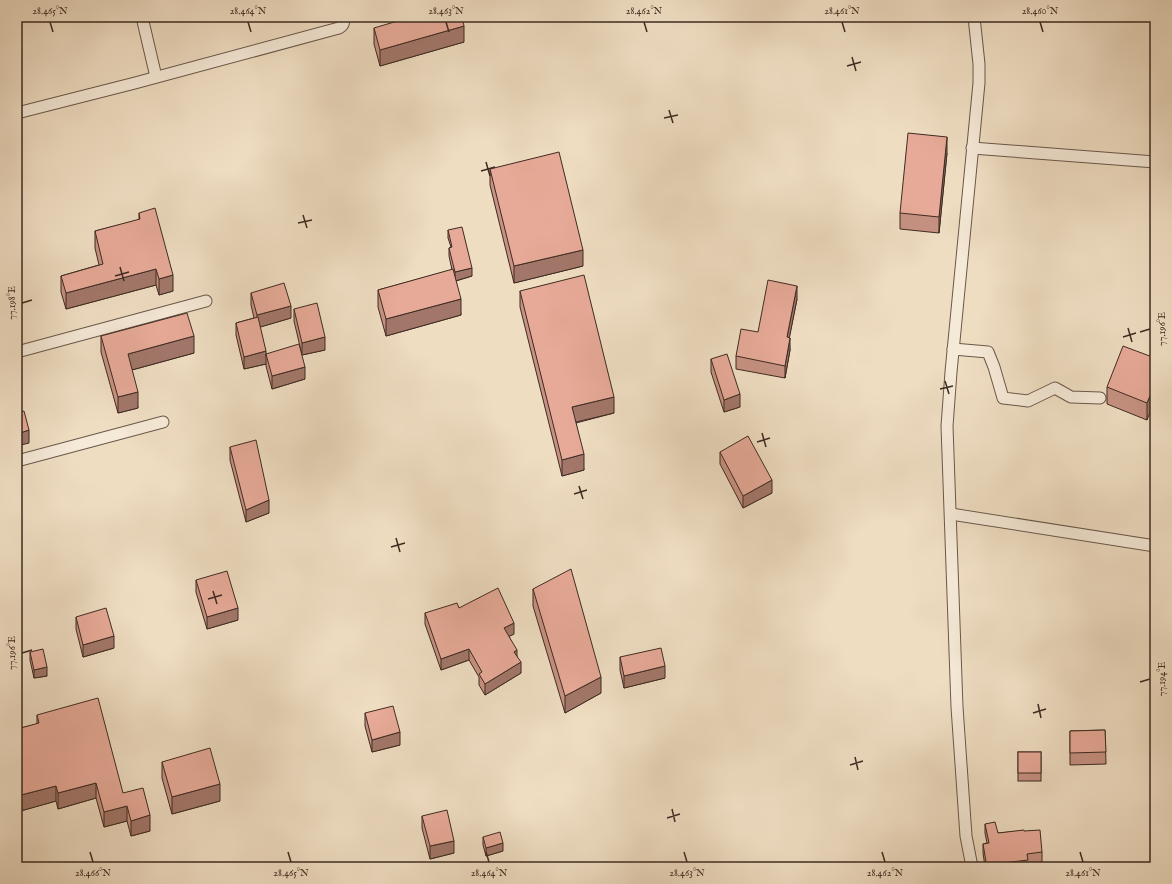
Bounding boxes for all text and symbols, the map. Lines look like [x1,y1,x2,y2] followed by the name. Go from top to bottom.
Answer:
[32,5,68,18] text: 28.465°N
[230,5,267,18] text: 28.464°N
[428,5,464,18] text: 28.463°N
[626,5,663,18] text: 28.462°N
[824,5,860,18] text: 28.461°N
[1022,5,1059,18] text: 28.460°N
[6,286,19,320] text: 77.198°E
[1156,312,1169,346] text: 77.196°E
[6,636,19,670] text: 77.196°E
[1156,662,1169,696] text: 77.194°E
[75,867,111,880] text: 28.466°N
[273,867,309,880] text: 28.465°N
[471,867,508,880] text: 28.464°N
[669,867,705,880] text: 28.463°N
[867,867,904,880] text: 28.462°N
[1065,867,1101,880] text: 28.461°N

